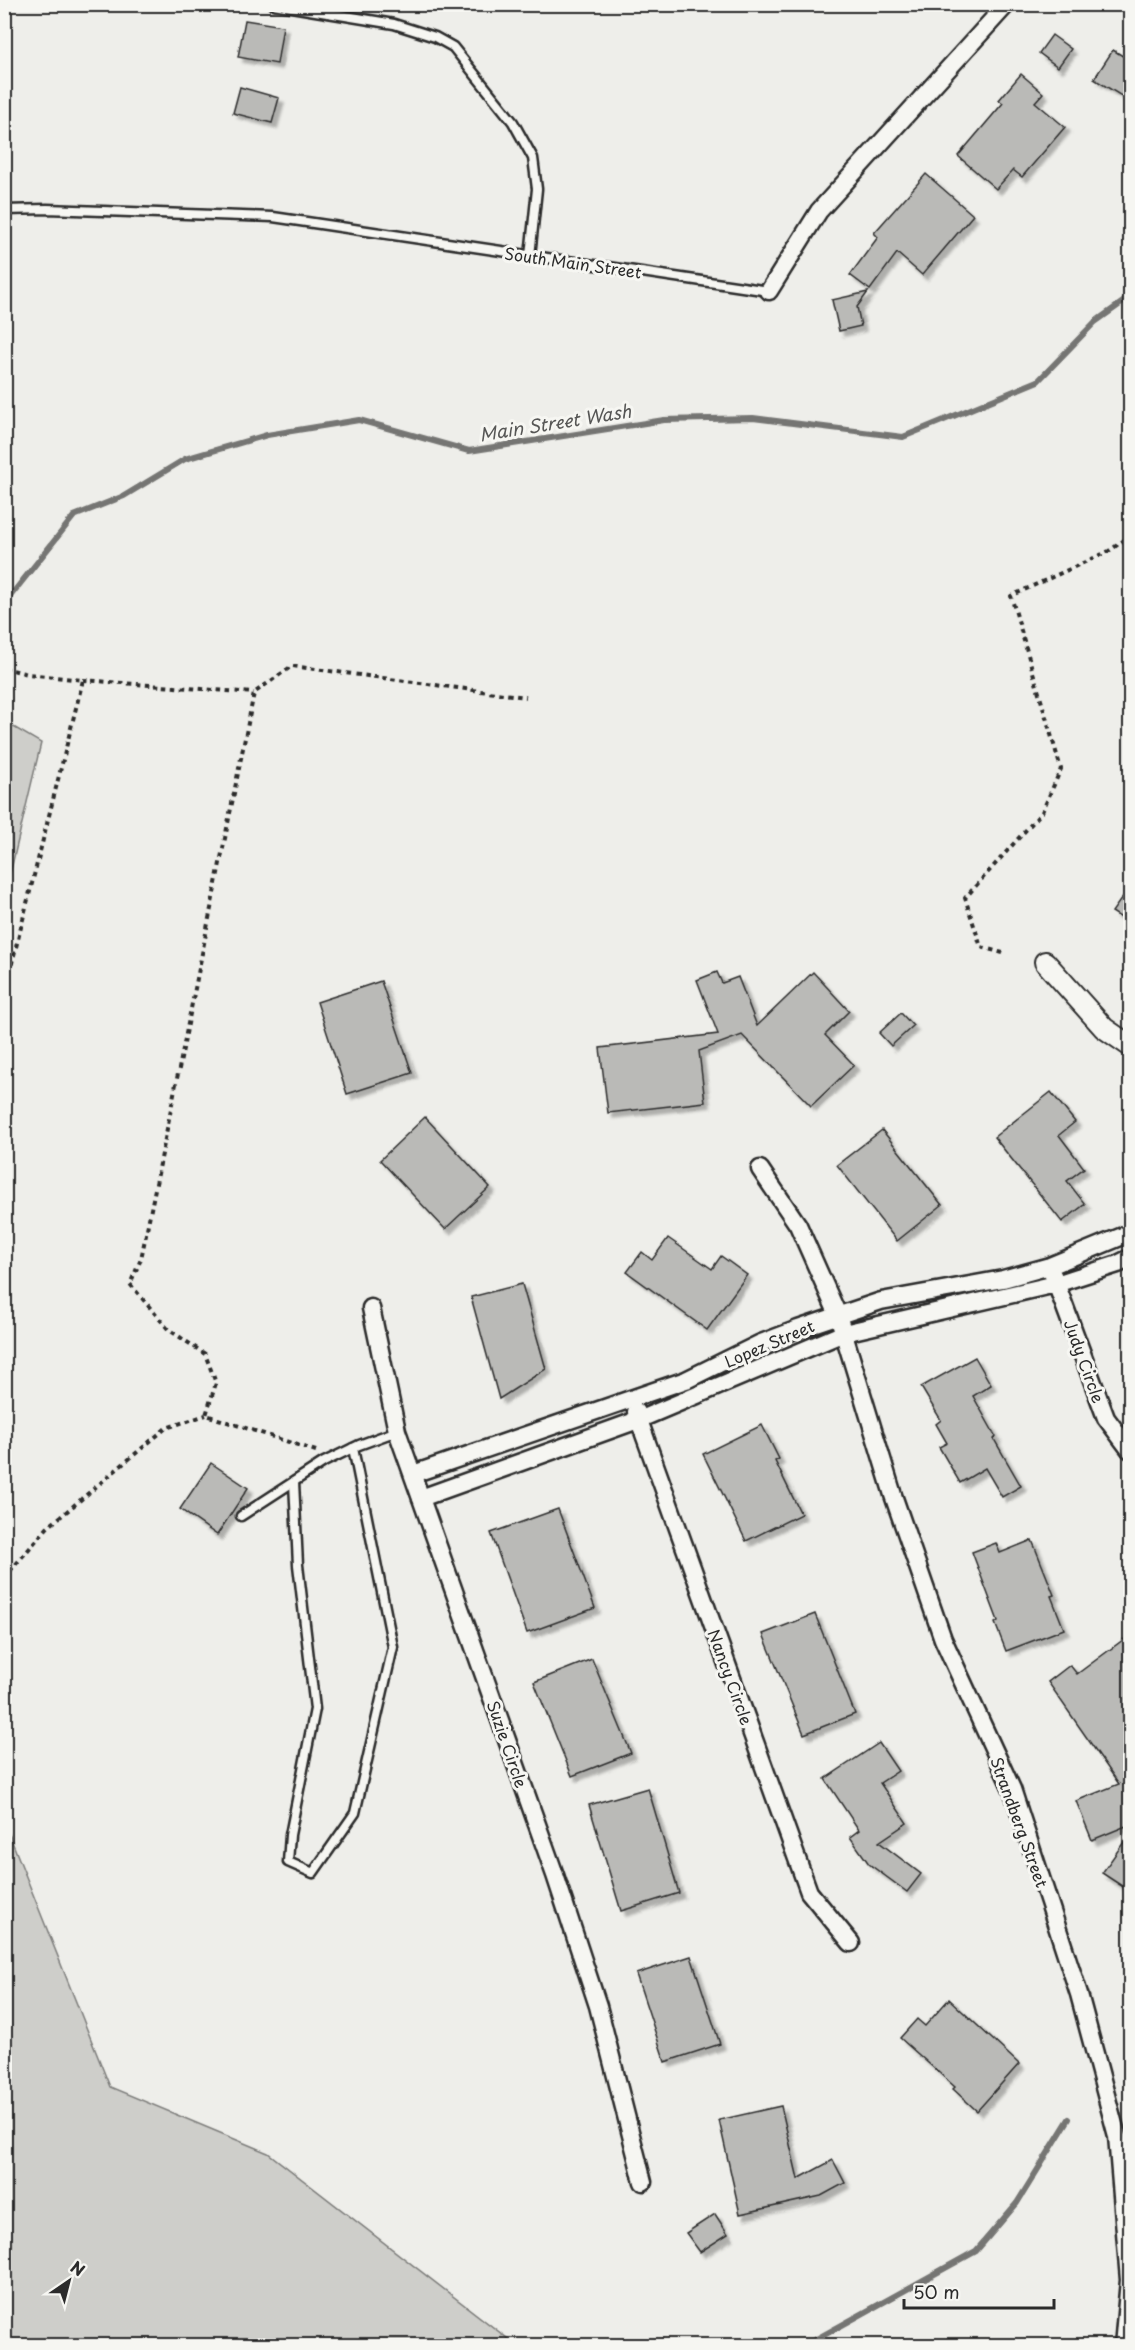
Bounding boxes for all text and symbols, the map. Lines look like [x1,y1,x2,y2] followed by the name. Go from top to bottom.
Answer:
[503,241,643,283] street label: South Main Street
[477,397,633,447] water label: Main Street Wash
[720,1313,818,1373] street label: Lopez Street
[1059,1316,1111,1406] street label: Judy Circle
[703,1626,759,1728] street label: Nancy Circle
[482,1697,534,1791] street label: Suzie Circle
[985,1753,1055,1891] street label: Strandberg Street
[39,2251,99,2311] north arrow
[66,2254,90,2281] text: N
[904,2272,1054,2310] scale bar
[913,2278,960,2305] text: 50 m

